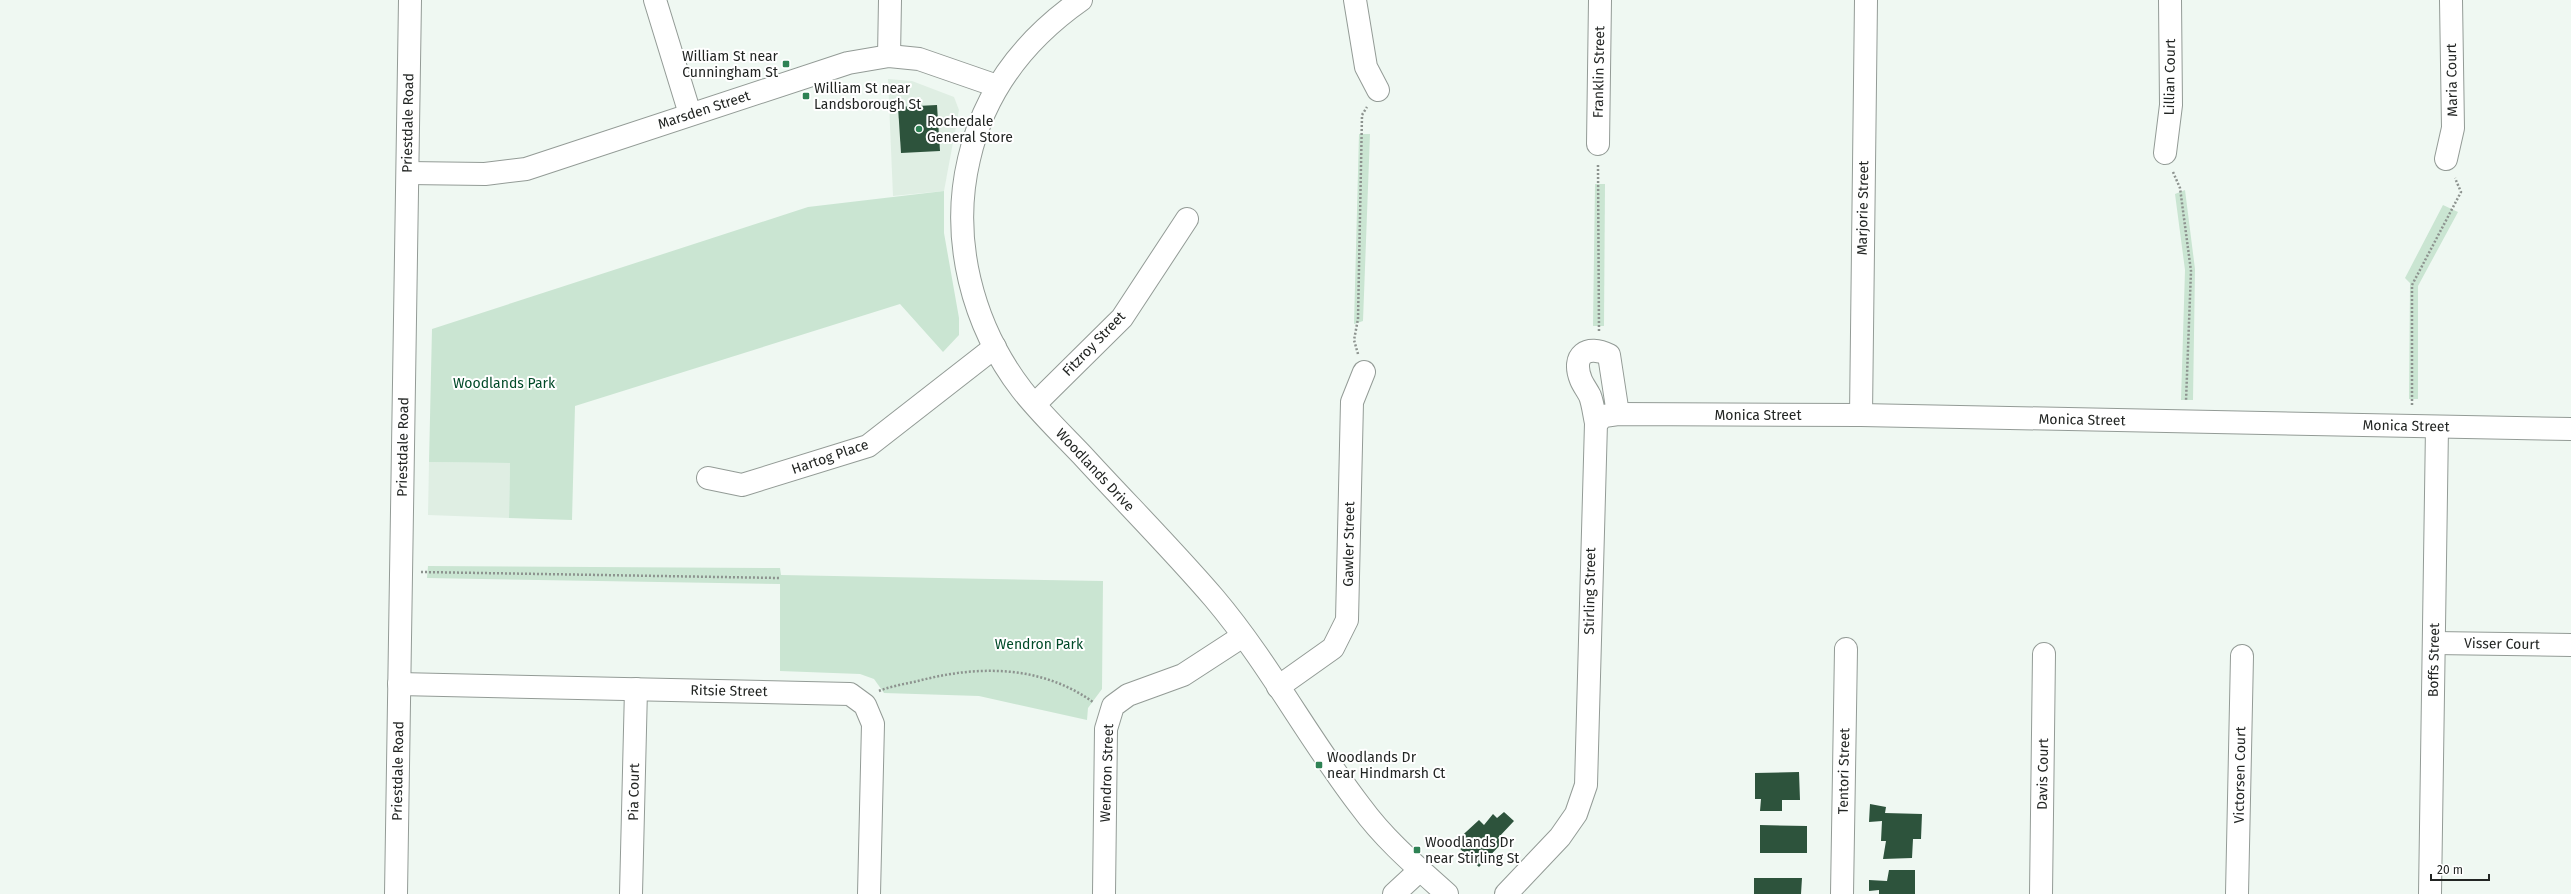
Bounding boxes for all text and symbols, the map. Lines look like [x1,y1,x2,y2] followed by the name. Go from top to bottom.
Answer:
[1590,25,1608,118] street label: Franklin Street
[2161,37,2179,116] street label: Lillian Court
[2443,42,2461,117] street label: Maria Court
[682,48,779,81] place label: William St near Cunningham St
[781,59,791,69] marker: William St near Cunningham St
[399,73,417,173] street label: Priestdale Road
[814,80,922,113] place label: William St near Landsborough St
[656,87,753,133] street label: Marsden Street
[801,91,811,101] marker: William St near Landsborough St
[927,113,1013,146] place label: Rochedale General Store
[914,124,924,134] marker: Rochedale General Store
[1854,160,1872,255] street label: Marjorie Street
[1059,308,1130,380] street label: Fitzroy Street
[453,375,556,392] park label: Woodlands Park
[394,397,412,497] street label: Priestdale Road
[1714,407,1802,424] street label: Monica Street
[2038,411,2127,429] street label: Monica Street
[2362,417,2451,435] street label: Monica Street
[1052,425,1138,515] street label: Woodlands Drive
[789,436,871,478] street label: Hartog Place
[1340,500,1358,587] street label: Gawler Street
[1581,546,1599,635] street label: Stirling Street
[2425,622,2443,697] street label: Boffs Street
[2464,635,2541,653] street label: Visser Court
[995,636,1084,653] park label: Wendron Park
[690,682,769,700] street label: Ritsie Street
[389,721,407,821] street label: Priestdale Road
[1097,722,1117,823] street label: Wendron Street
[2231,725,2249,824] street label: Victorsen Court
[1835,727,1853,814] street label: Tentori Street
[2034,737,2052,810] street label: Davis Court
[1327,749,1446,782] place label: Woodlands Dr near Hindmarsh Ct
[1314,760,1324,770] marker: Woodlands Dr near Hindmarsh Ct
[625,762,643,821] street label: Pia Court
[1425,834,1520,867] place label: Woodlands Dr near Stirling St
[1412,845,1422,855] marker: Woodlands Dr near Stirling St
[2431,856,2489,882] scale bar
[2437,863,2463,877] text: 20 m

